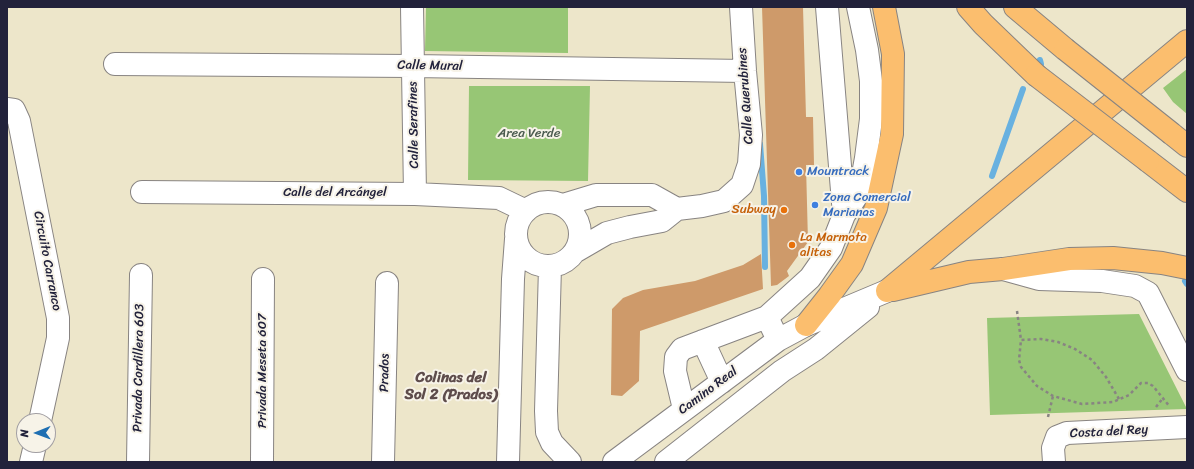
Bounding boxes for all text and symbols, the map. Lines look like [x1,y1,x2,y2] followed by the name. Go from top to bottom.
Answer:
[735,47,757,145] street label: Calle Querubines
[397,58,463,74] street label: Calle Mural
[405,81,423,169] street label: Calle Serafines
[498,126,560,142] park label: Area Verde
[807,164,869,180] place label: Mountrack
[794,167,804,177] marker: Mountrack
[283,185,387,201] street label: Calle del Arcángel
[823,190,911,221] place label: Zona Comercial Marianas
[810,200,820,210] marker: Zona Comercial Marianas
[732,202,776,218] place label: Subway
[779,205,789,215] marker: Subway
[30,210,64,312] street label: Circuito Carranco
[800,230,867,261] place label: La Marmota alitas
[787,240,797,250] marker: La Marmota alitas
[130,304,148,432] street label: Privada Cordillera 603
[255,314,271,428] street label: Privada Meseta 607
[377,354,393,392] street label: Prados
[675,364,741,418] street label: Camino Real
[405,369,497,404] district label: Colinas del Sol 2 (Prados)
[16,413,56,453] north arrow
[1070,422,1148,442] street label: Costa del Rey
[15,429,34,437] text: N

